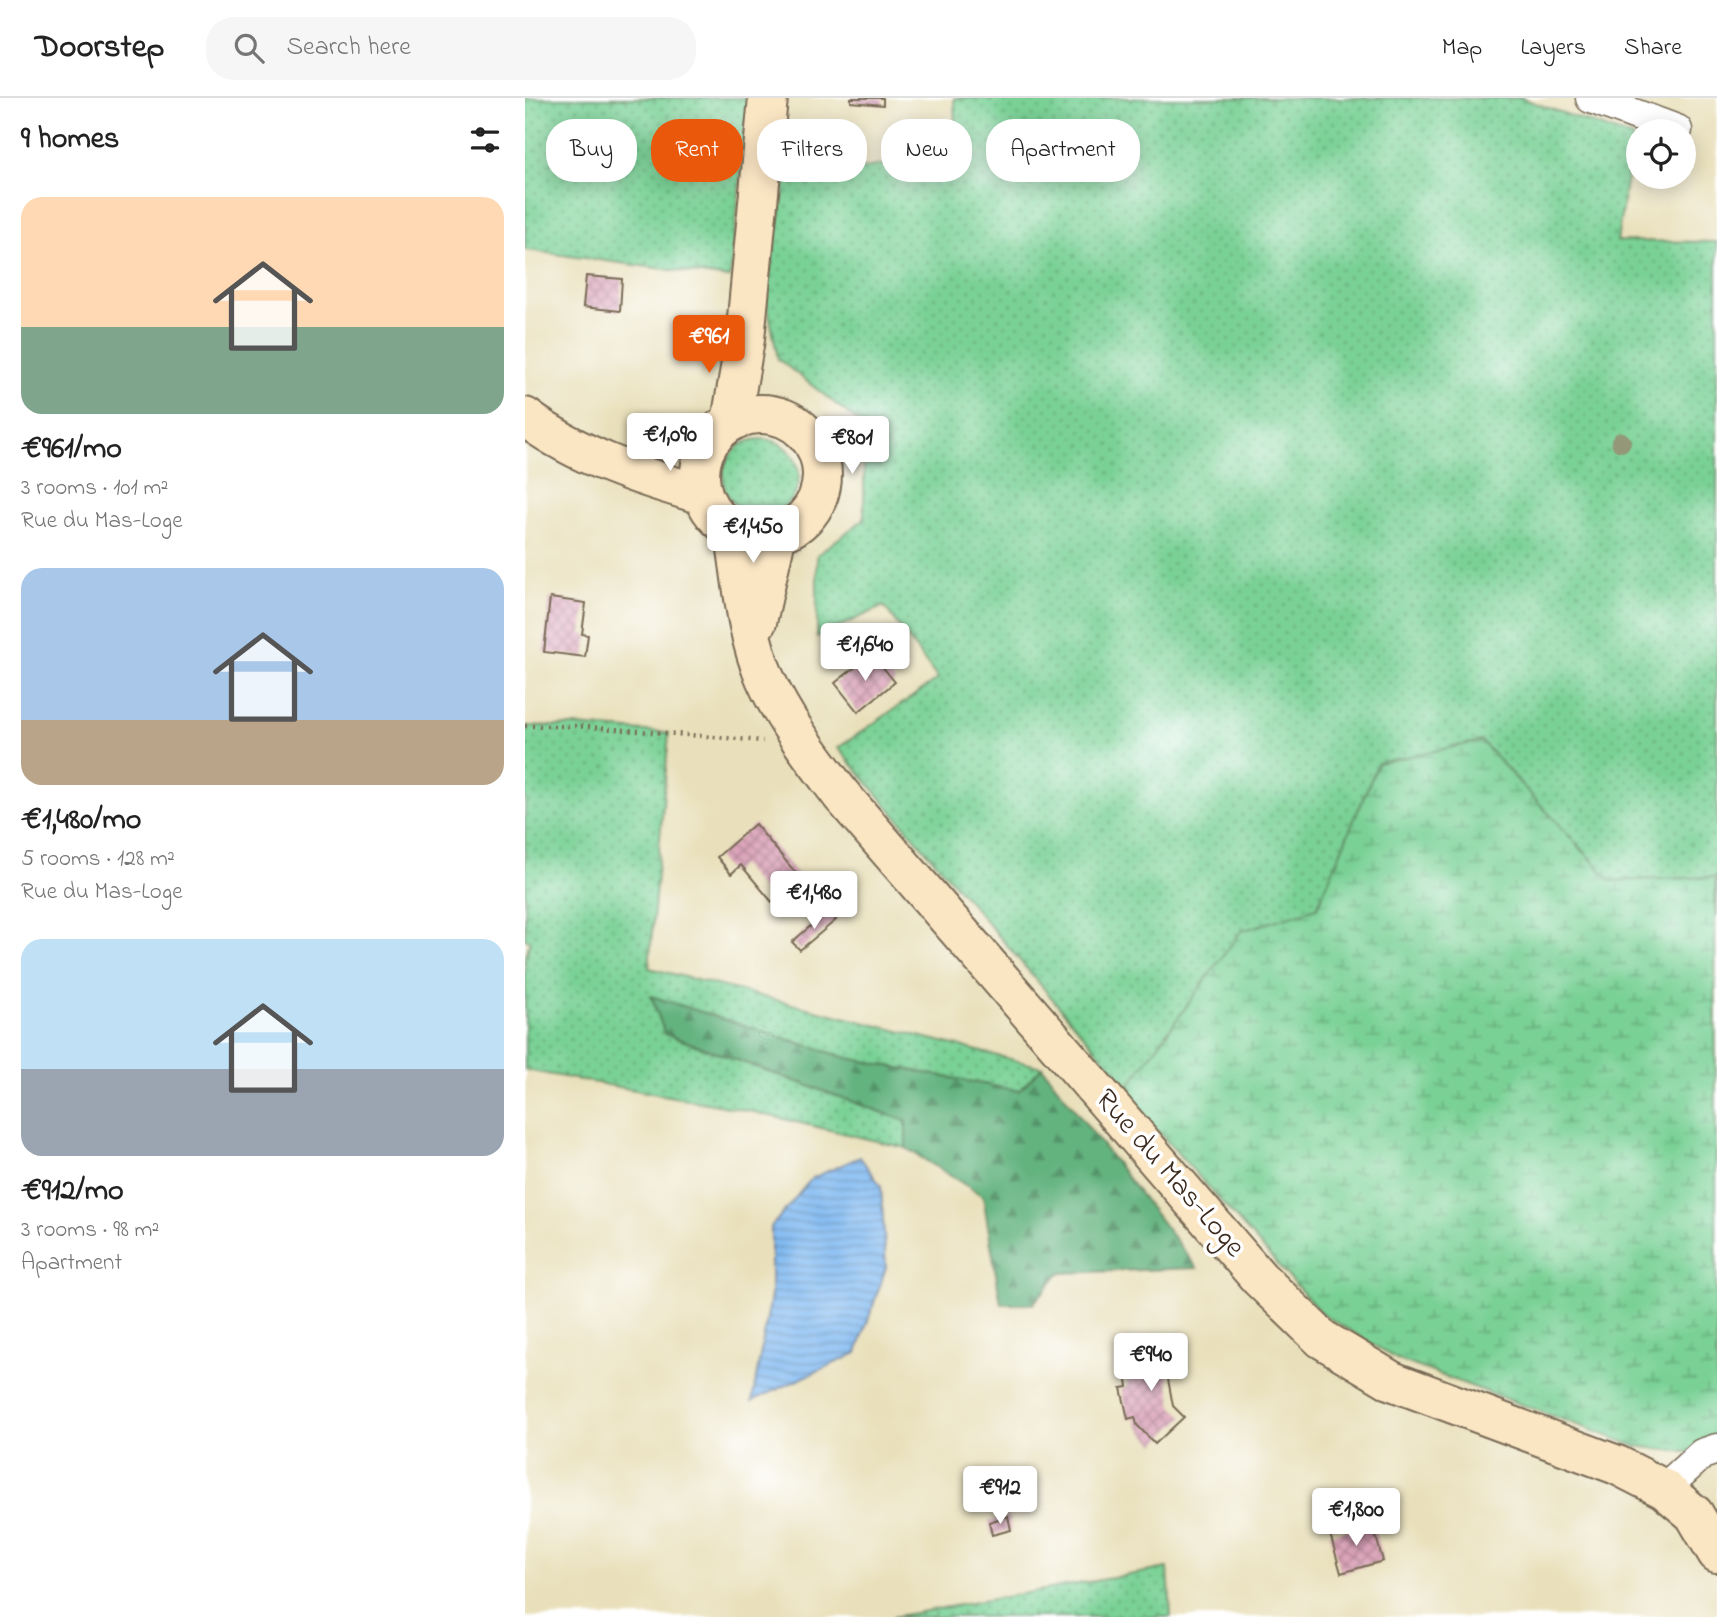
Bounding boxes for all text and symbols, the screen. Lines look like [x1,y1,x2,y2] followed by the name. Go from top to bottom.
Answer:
[206,17,696,80] search box
[35,24,164,72] text: Doorstep
[230,29,268,67] icon: search
[286,29,411,67] text: Search here
[1442,31,1482,66] text: Map
[1520,31,1586,66] text: Layers
[1624,31,1682,66] text: Share
[21,118,119,162] text: 9 homes
[546,119,637,182] chip: Buy
[651,119,743,182] chip: Rent
[757,119,867,182] chip: Filters
[881,119,972,182] chip: New
[986,119,1140,182] chip: Apartment
[1626,119,1696,189] map controls
[1626,119,1696,189] button: locate
[466,121,504,159] icon: filters
[200,243,326,369] icon: home
[668,316,750,375] pin: €961
[689,321,729,354] text: €961
[613,414,727,473] pin: €1,090
[811,416,893,476] pin: €801
[643,419,697,452] text: €1,090
[831,422,873,455] text: €801
[21,428,122,472] text: €961/mo
[21,472,168,505] text: 3 rooms · 101 m²
[21,505,182,538] text: Rue du Mas-Loge
[696,505,810,565] pin: €1,450
[723,511,783,544] text: €1,450
[200,614,326,740] icon: home
[808,624,922,683] pin: €1,640
[837,629,893,662] text: €1,640
[21,799,141,843] text: €1,480/mo
[21,843,175,876] text: 5 rooms · 128 m²
[757,872,871,931] pin: €1,480
[21,876,182,909] text: Rue du Mas-Loge
[786,877,842,910] text: €1,480
[200,985,326,1111] icon: home
[1083,1080,1255,1268] street label: Rue du Mas-Loge
[21,1170,124,1214] text: €912/mo
[21,1214,159,1247] text: 3 rooms · 98 m²
[21,1247,122,1280] text: Apartment
[1110,1334,1192,1393] pin: €940
[1130,1339,1172,1372] text: €940
[959,1466,1041,1526] pin: €912
[979,1472,1021,1505] text: €912
[1299,1488,1413,1548] pin: €1,800
[1328,1494,1384,1527] text: €1,800

